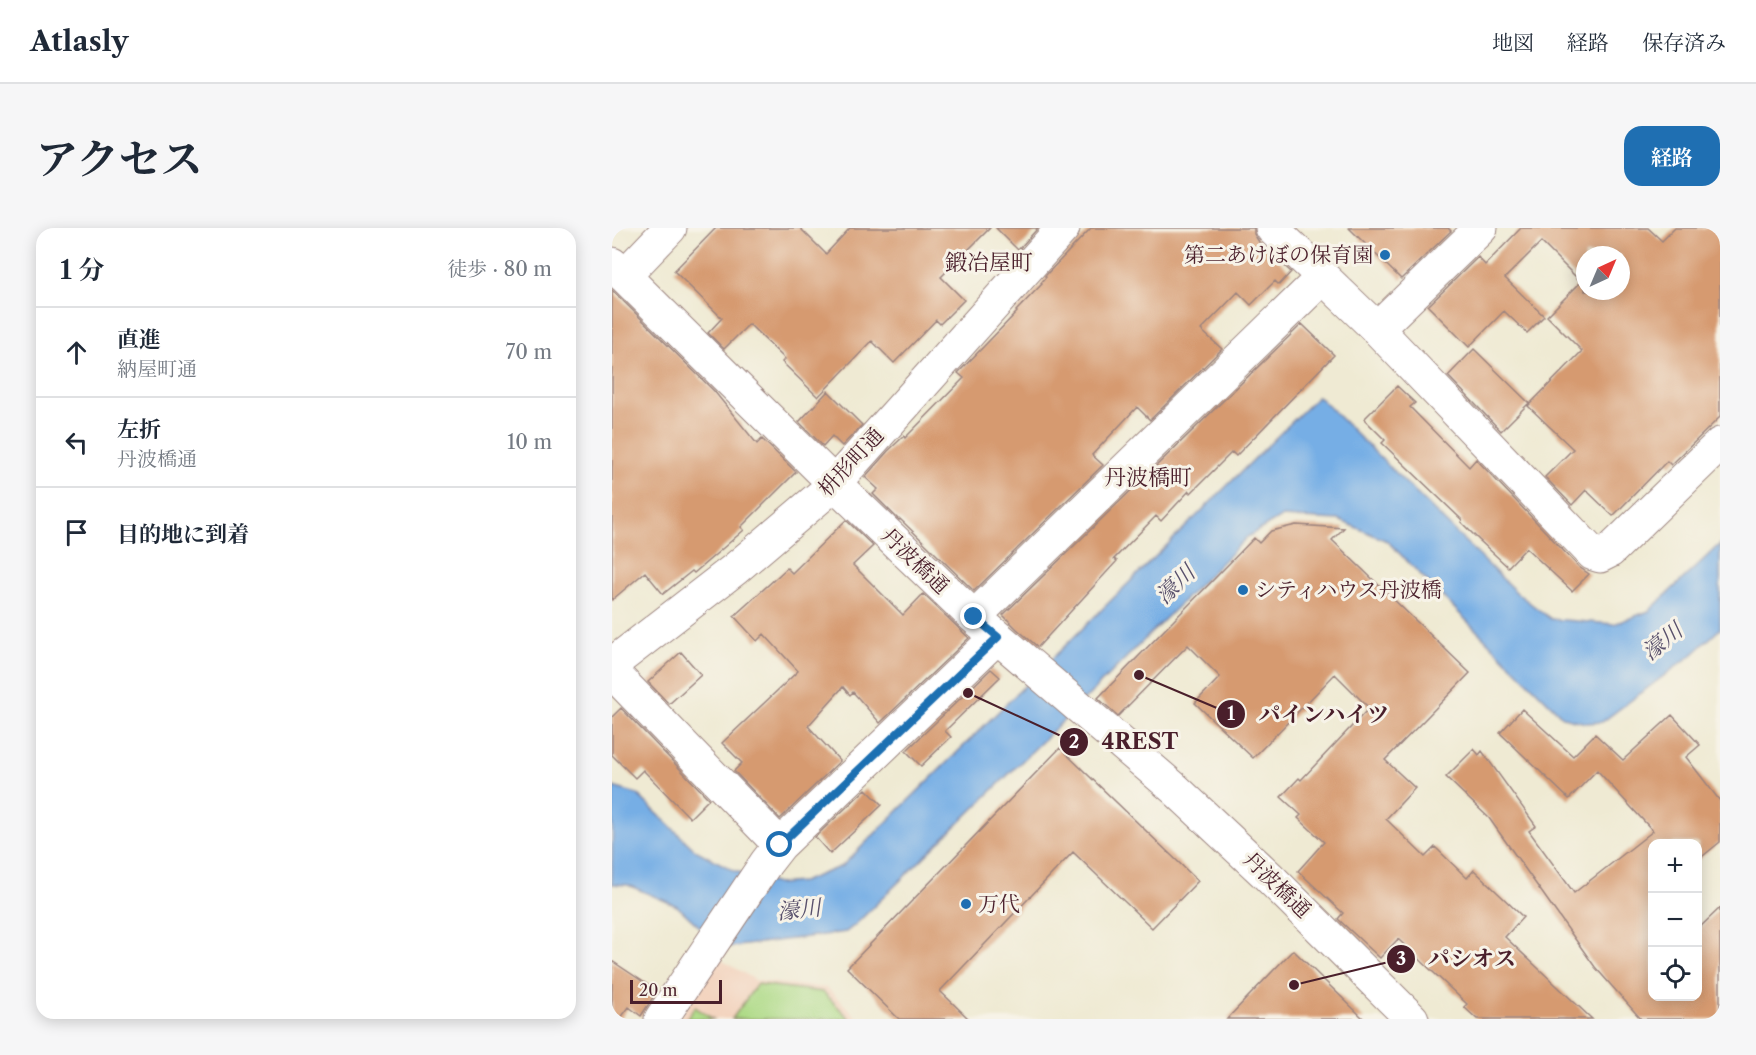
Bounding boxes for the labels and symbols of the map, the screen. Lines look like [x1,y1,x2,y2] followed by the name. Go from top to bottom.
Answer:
[1184,242,1373,267] place label: 第二あけぼの保育園
[1576,246,1630,300] north arrow
[1378,248,1392,262] marker: 第二あけぼの保育園
[945,249,1033,276] district label: 鍛冶屋町
[813,422,888,501] street label: 枡形町通
[1104,464,1192,491] district label: 丹波橋町
[876,522,954,599] street label: 丹波橋通
[1150,558,1202,609] water label: 濠川
[1255,577,1442,602] place label: シティハウス丹波橋
[1236,583,1250,597] marker: シティハウス丹波橋
[960,603,986,629] route end
[1637,616,1689,666] water label: 濠川
[1216,694,1402,734] callout: パインハイツ
[1259,701,1389,728] text: パインハイツ
[1227,703,1235,725] text: 1
[1059,722,1190,762] callout: 4REST
[1102,728,1179,755] text: 4REST
[1069,731,1079,753] text: 2
[766,831,792,857] route start
[1238,846,1316,923] street label: 丹波橋通
[978,891,1020,916] place label: 万代
[776,894,824,925] water label: 濠川
[959,897,973,911] marker: 万代
[1386,939,1528,979] callout: パシオス
[1428,945,1516,972] text: パシオス
[1396,948,1406,970] text: 3
[630,977,722,1004] scale bar

